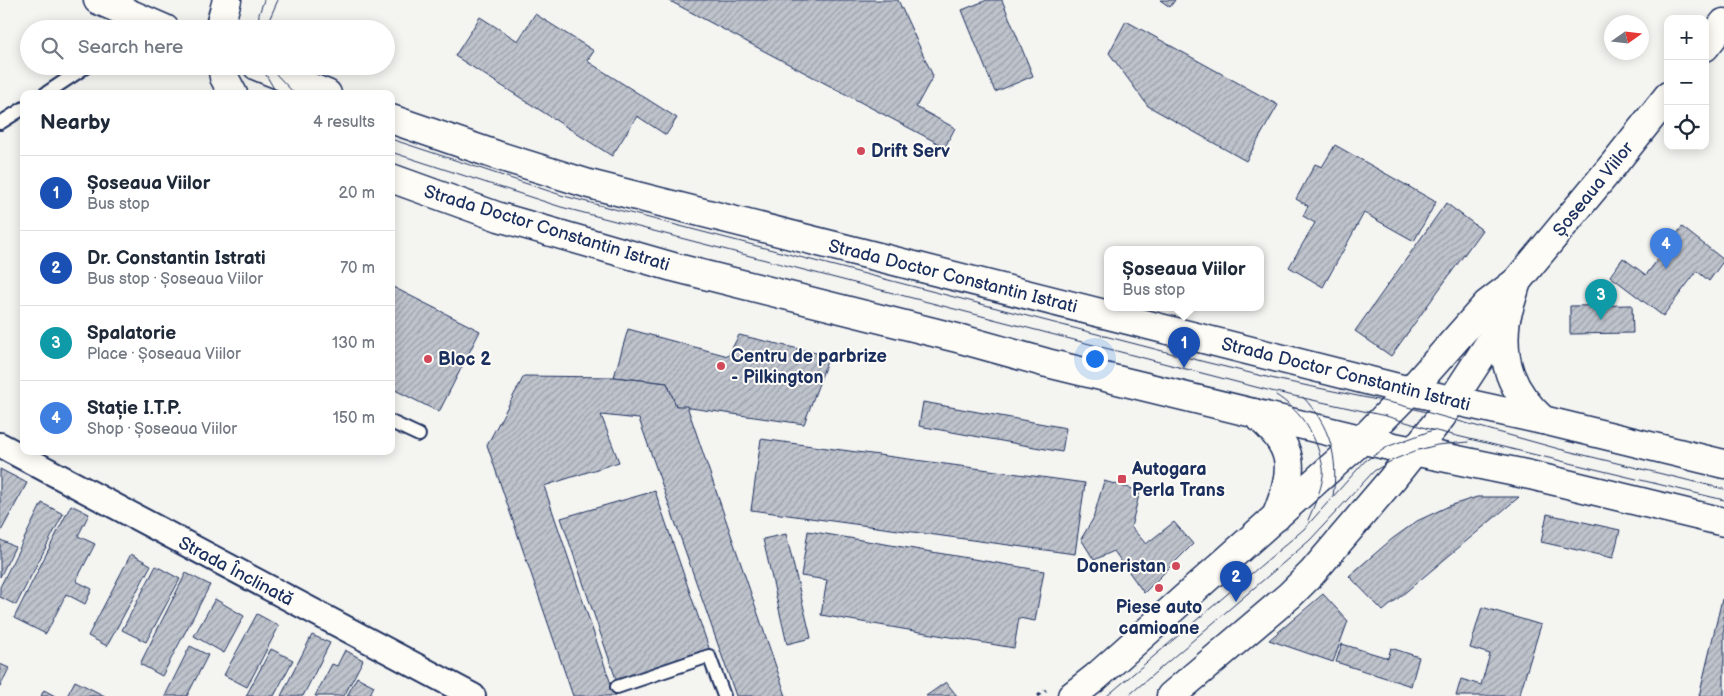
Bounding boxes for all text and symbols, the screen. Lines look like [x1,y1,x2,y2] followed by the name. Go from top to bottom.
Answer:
[1604,15,1649,60] north arrow
[1664,15,1709,150] map controls
[1664,15,1709,60] button: +
[20,20,395,75] search box
[38,34,66,62] icon: search
[78,36,183,59] text: Search here
[1664,60,1709,105] button: −
[1664,105,1709,150] button: locate
[40,110,110,135] text: Nearby
[313,113,375,132] text: 4 results
[1549,137,1638,241] street label: Șoseaua Viilor
[871,141,950,162] place label: Drift Serv
[855,145,867,157] marker: Drift Serv
[87,172,210,195] text: Șoseaua Viilor
[422,181,672,276] street label: Strada Doctor Constantin Istrati
[53,184,59,203] text: 1
[339,184,375,203] text: 20 m
[87,195,150,214] text: Bus stop
[1650,228,1682,269] pin: 4
[826,235,1079,318] street label: Strada Doctor Constantin Istrati
[1104,246,1264,311] popup
[87,247,266,270] text: Dr. Constantin Istrati
[1122,258,1246,281] text: Șoseaua Viilor
[51,259,61,278] text: 2
[340,259,375,278] text: 70 m
[87,270,263,289] text: Bus stop · Șoseaua Viilor
[1585,279,1617,320] pin: 3
[1122,281,1185,300] text: Bus stop
[87,322,176,345] text: Spalatorie
[1168,327,1200,368] pin: 1
[1219,333,1472,416] street label: Strada Doctor Constantin Istrati
[51,334,61,353] text: 3
[332,334,375,353] text: 130 m
[87,345,241,364] text: Place · Șoseaua Viilor
[731,346,887,388] place label: Centru de parbrize - Pilkington
[1082,346,1108,372] your location
[438,349,491,370] place label: Bloc 2
[422,353,434,365] marker: Bloc 2
[715,360,727,372] marker: Centru de parbrize - Pilkington
[87,397,181,420] text: Stație I.T.P.
[51,409,61,428] text: 4
[333,409,375,428] text: 150 m
[87,420,237,439] text: Shop · Șoseaua Viilor
[1131,459,1225,501] place label: Autogara Perla Trans
[1116,473,1128,485] marker: Autogara Perla Trans
[175,531,298,610] street label: Strada Înclinată
[1076,556,1166,577] place label: Doneristan
[1170,560,1182,572] marker: Doneristan
[1220,561,1252,602] pin: 2
[1153,582,1165,594] marker: Piese auto camioane
[1116,597,1202,639] place label: Piese auto camioane

